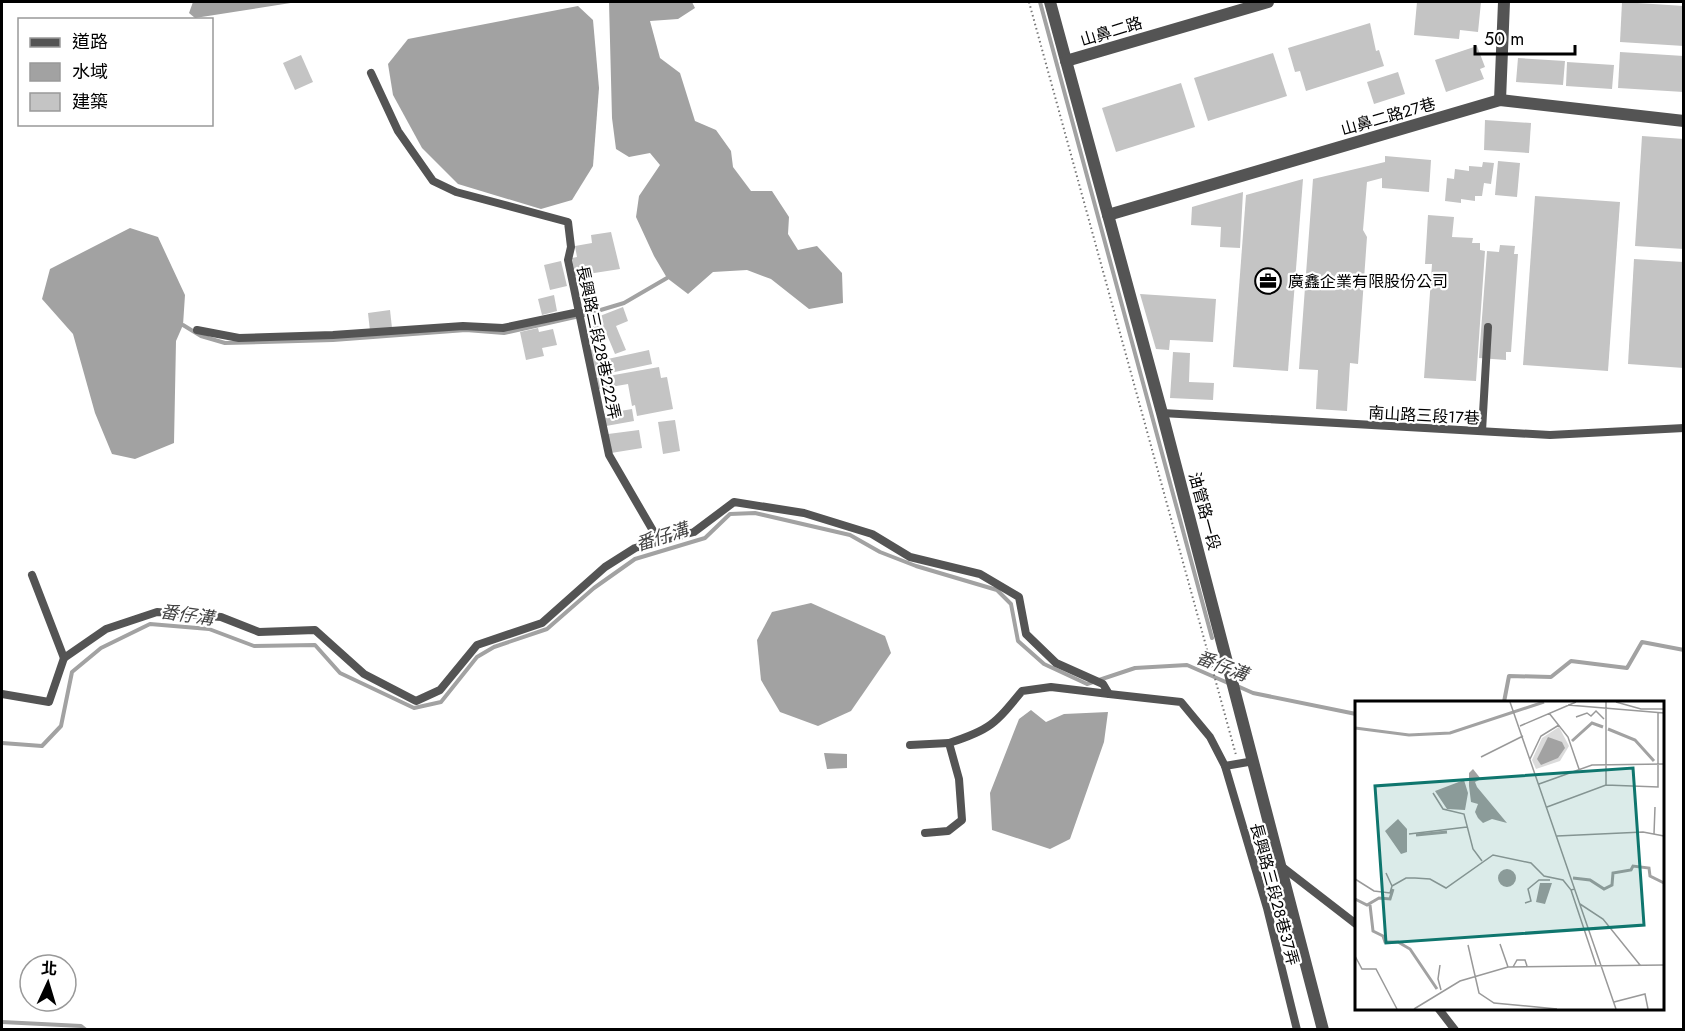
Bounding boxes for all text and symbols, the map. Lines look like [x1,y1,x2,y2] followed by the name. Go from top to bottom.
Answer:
[1077,11,1145,52] street label: 山鼻二路
[18,18,213,126] legend
[1475,18,1576,56] scale bar
[1484,26,1524,52] text: 50 m
[72,29,108,55] text: 道路
[72,59,108,85] text: 水域
[72,89,108,115] text: 建築
[1338,92,1438,141] street label: 山鼻二路27巷
[571,263,626,421] street label: 長興路三段28巷222弄
[1253,266,1283,296] office icon: 廣鑫企業有限股份公司
[1288,270,1448,293] place label: 廣鑫企業有限股份公司
[1368,401,1480,430] street label: 南山路三段17巷
[1183,470,1226,553] street label: 油管路一段
[632,515,695,558] water label: 番仔溝
[158,598,219,632] water label: 番仔溝
[1192,644,1255,689] water label: 番仔溝
[1355,701,1664,1010] inset map
[1244,820,1305,968] street label: 長興路三段28巷37弄
[18,953,78,1013] north arrow
[40,957,58,981] text: 北

